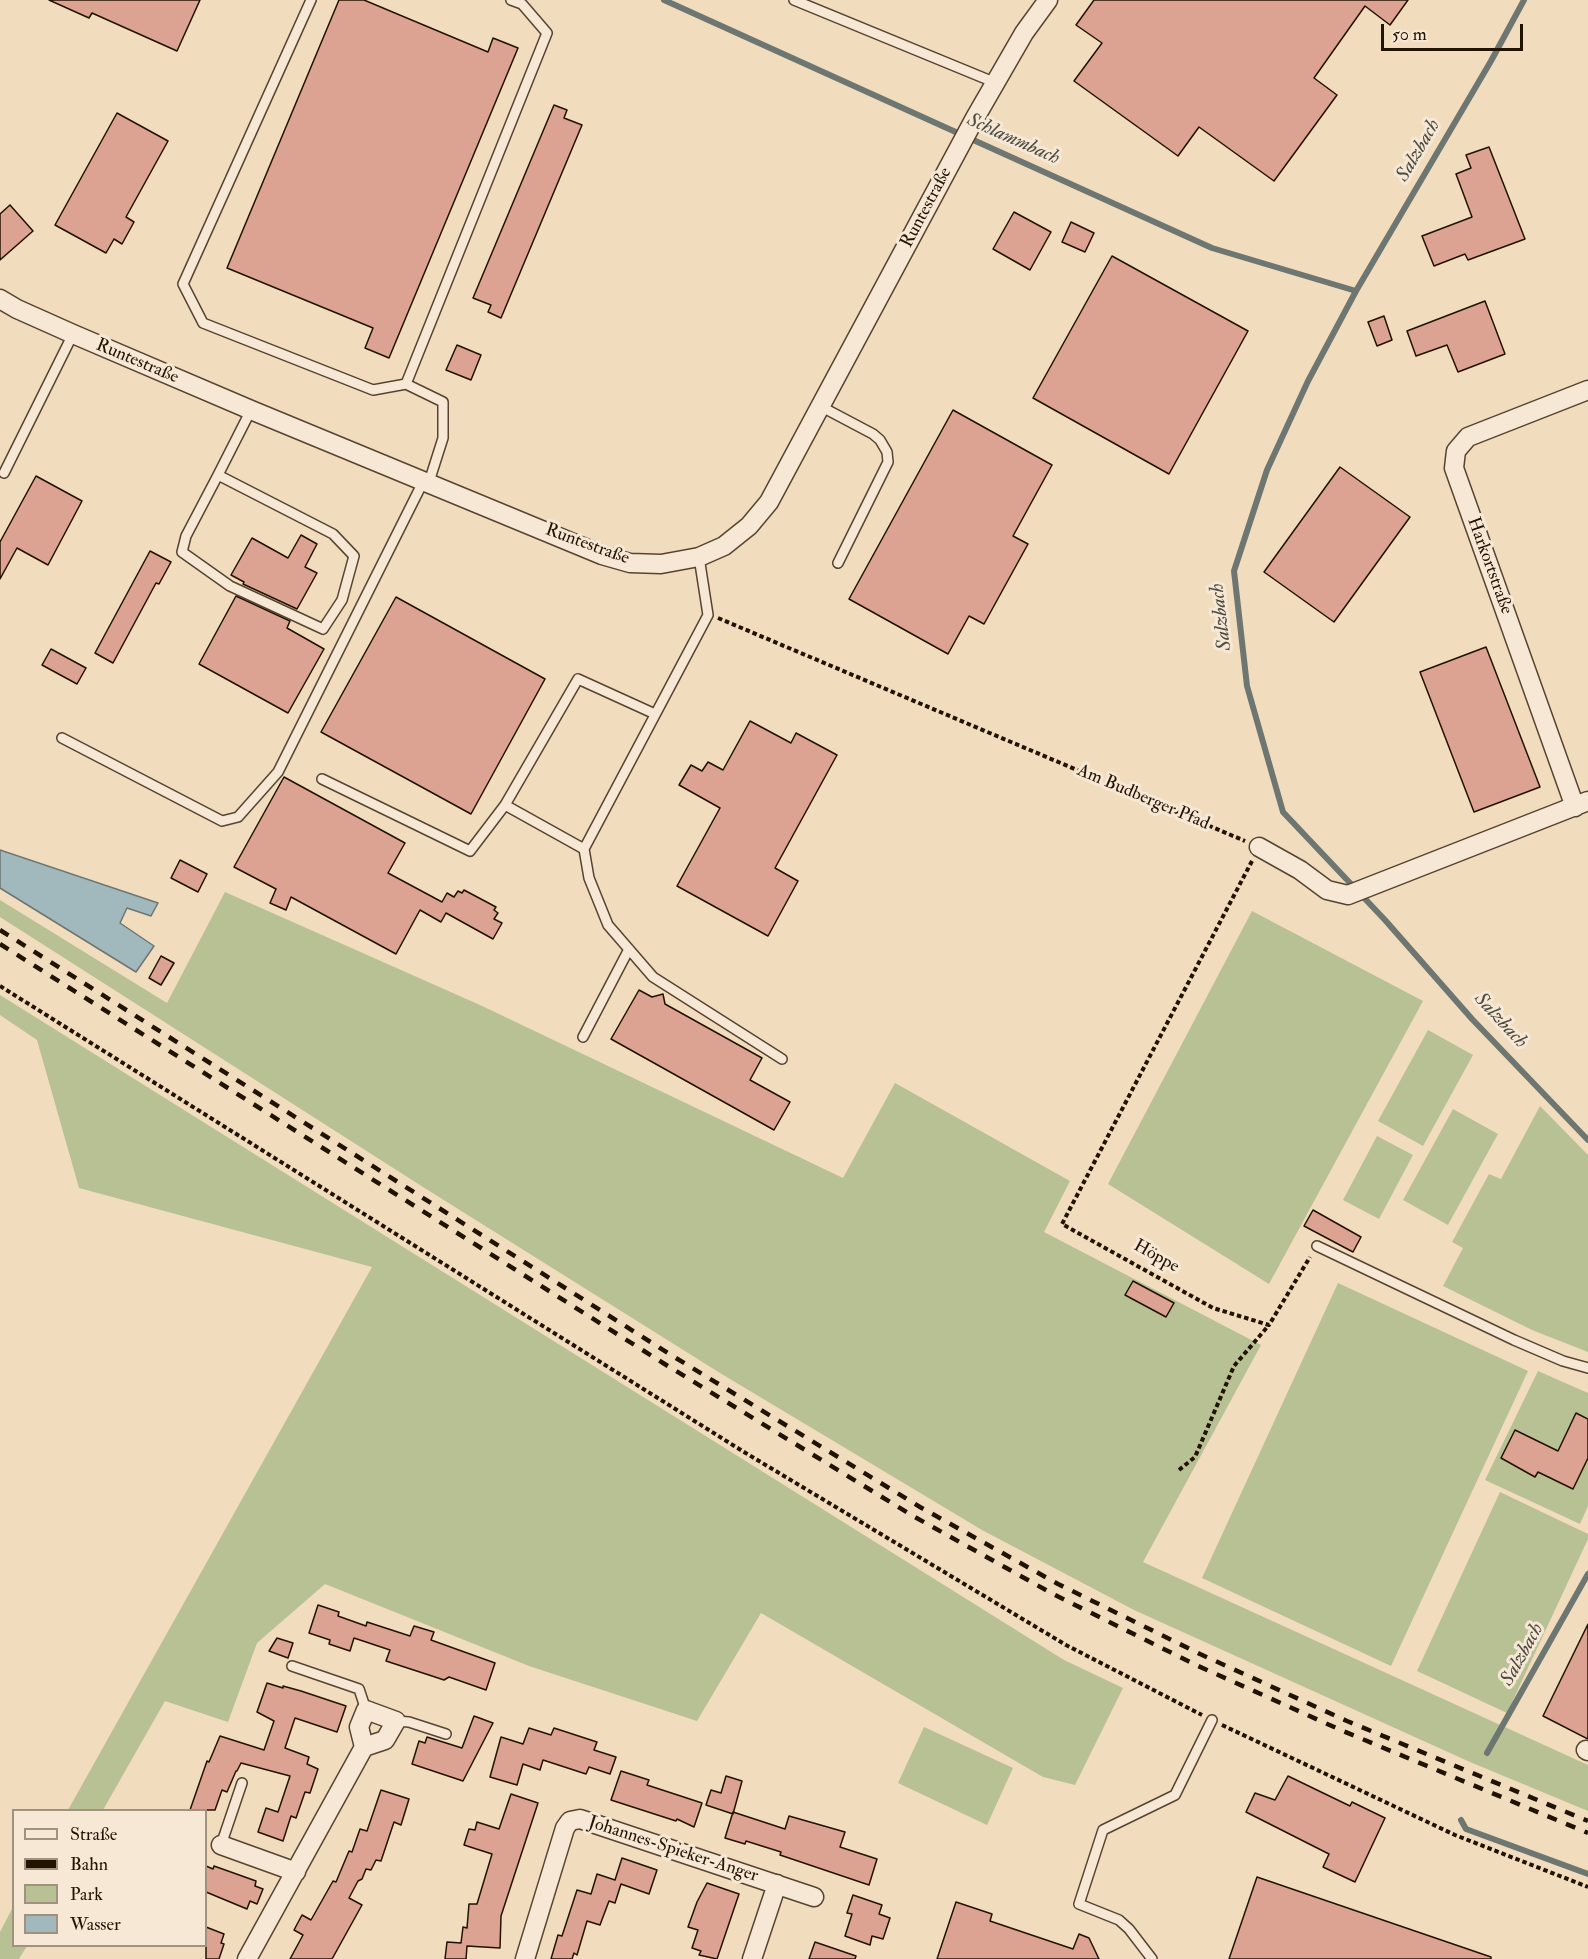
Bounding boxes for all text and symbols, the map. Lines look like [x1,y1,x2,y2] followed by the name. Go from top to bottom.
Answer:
[1384,12,1526,50] scale bar
[1392,23,1427,46] text: 50 m
[963,109,1063,171] water label: Schlammbach
[1392,116,1446,186] water label: Salzbach
[897,164,957,252] street label: Runtestraße
[92,335,182,389] street label: Runtestraße
[1461,515,1517,617] street label: Harkortstraße
[542,520,632,570] street label: Runtestraße
[1206,582,1238,652] water label: Salzbach
[1074,760,1212,836] street label: Am Budberger Pfad
[1468,988,1532,1054] water label: Salzbach
[1129,1236,1183,1278] street label: Höppe
[1496,1620,1550,1690] water label: Salzbach
[12,1809,207,1947] legend
[585,1812,761,1888] street label: Johannes-Spieker-Anger
[70,1823,117,1846] text: Straße
[70,1853,108,1876] text: Bahn
[70,1883,103,1906] text: Park
[70,1913,121,1936] text: Wasser

